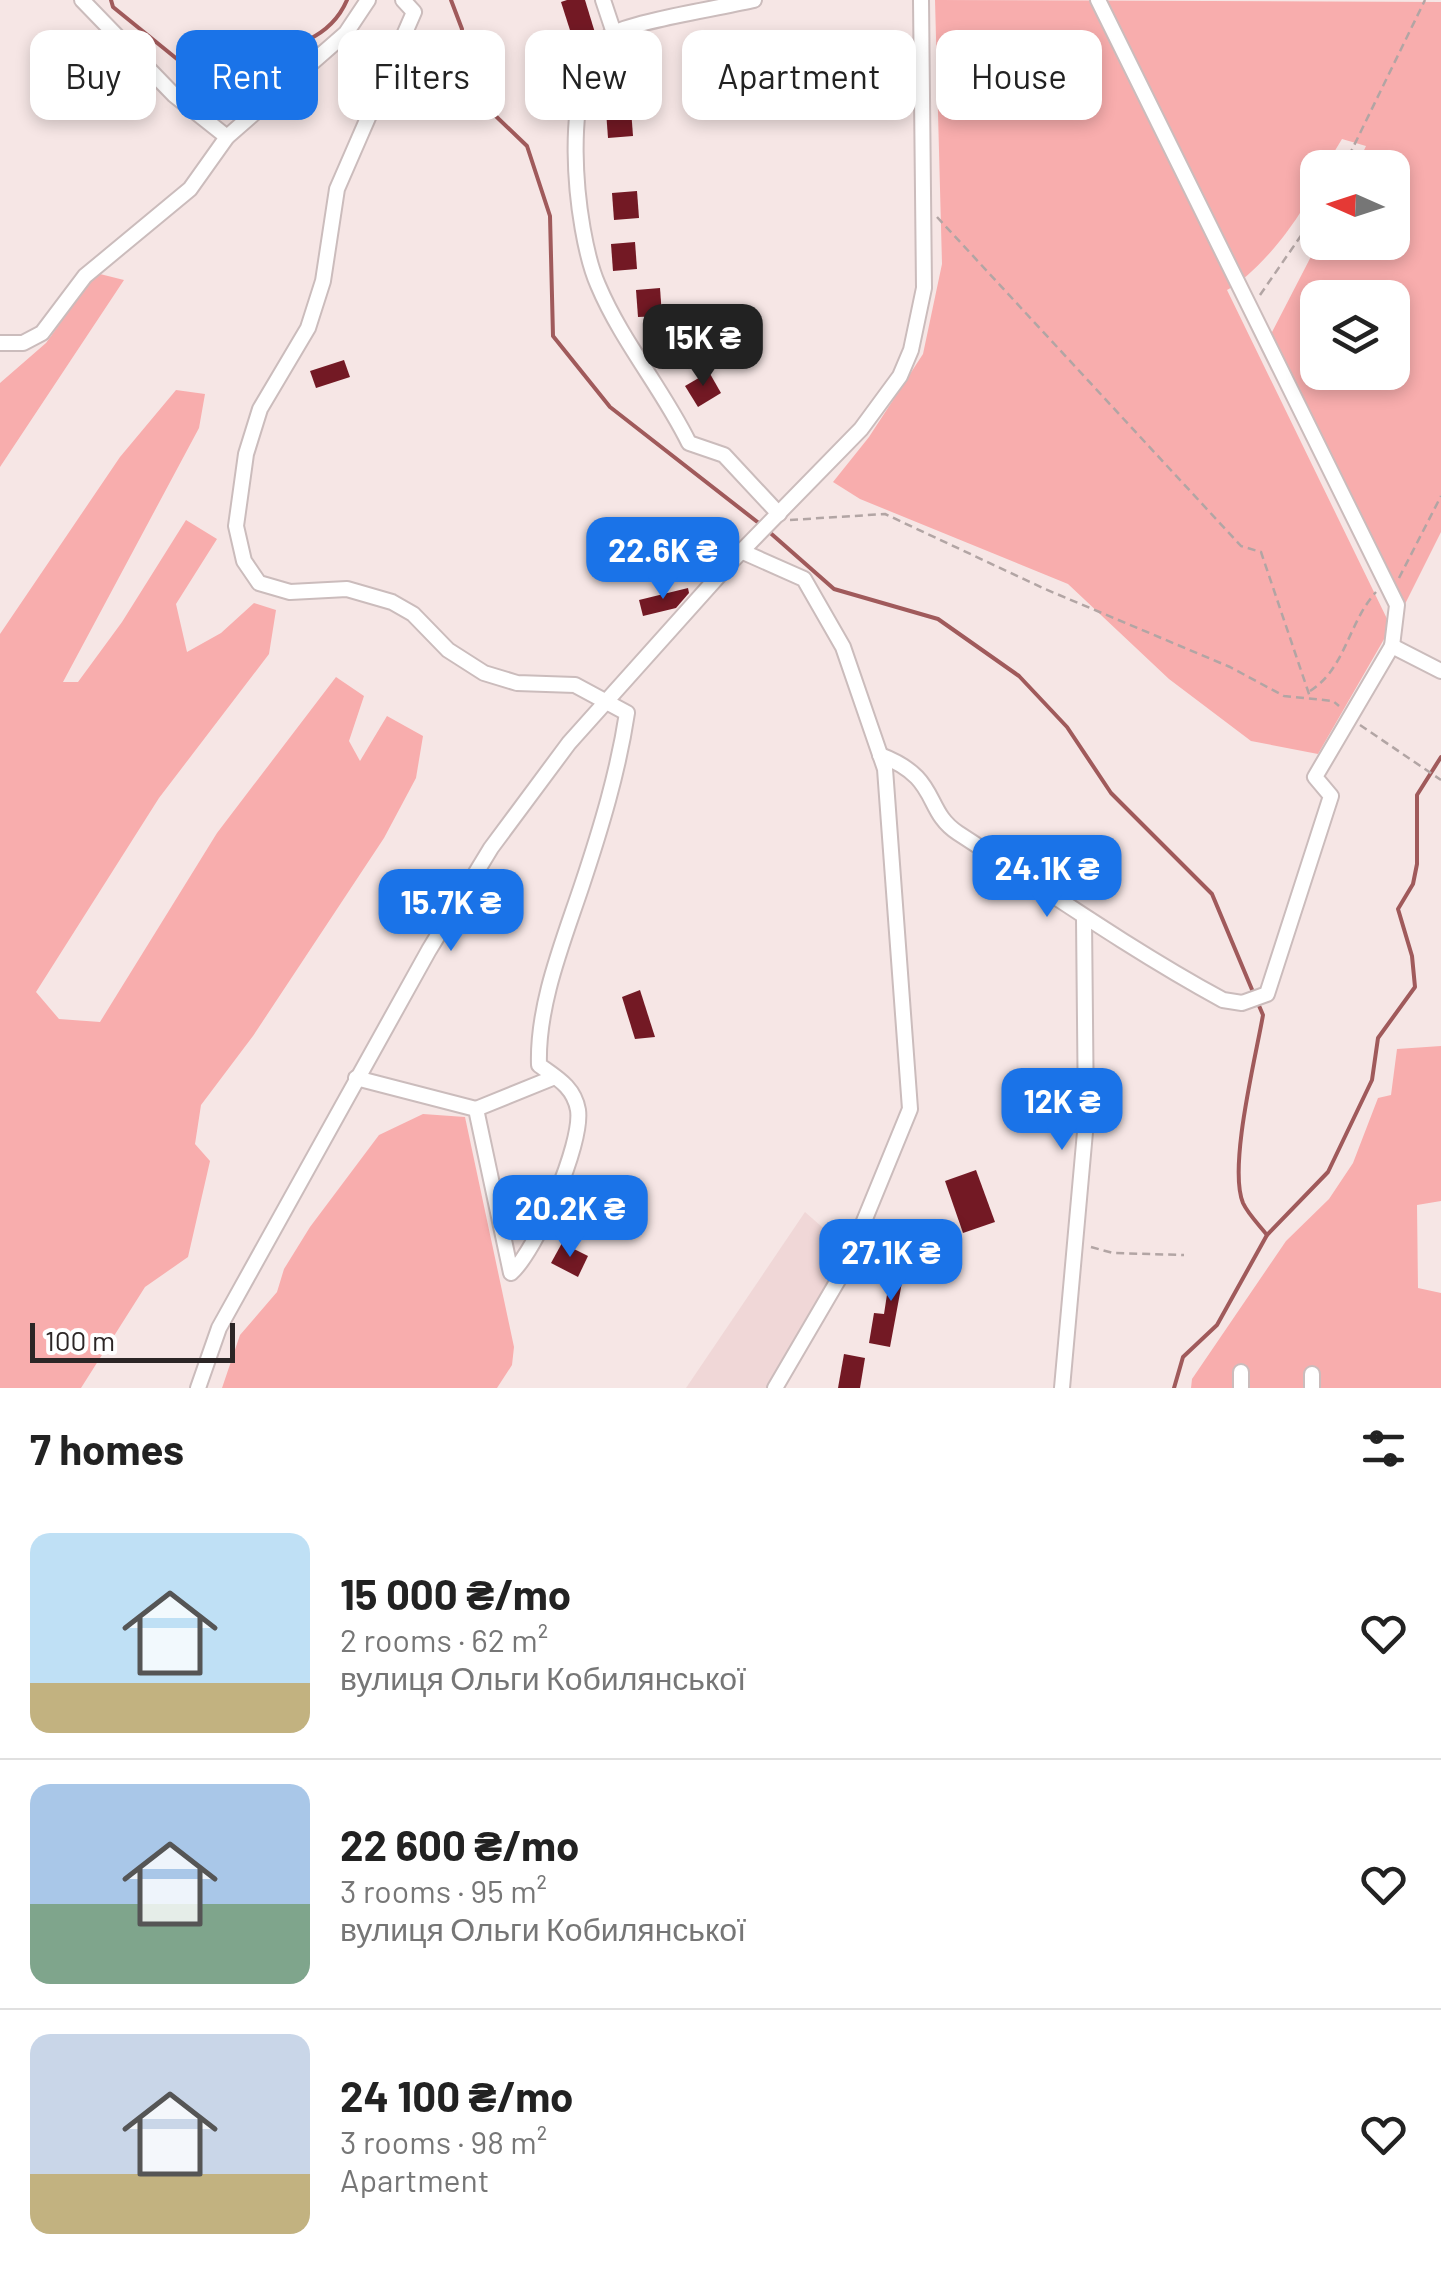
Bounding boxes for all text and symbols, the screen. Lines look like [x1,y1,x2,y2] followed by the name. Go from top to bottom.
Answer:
[30,30,156,120] chip: Buy
[176,30,318,120] chip: Rent
[338,30,505,120] chip: Filters
[525,30,662,120] chip: New
[682,30,916,120] chip: Apartment
[936,30,1102,120] chip: House
[1300,150,1410,260] north arrow
[1300,150,1410,390] map controls
[1300,280,1410,390] button: layers
[633,304,773,389] pin: 15K ₴
[665,317,741,355] text: 15K ₴
[571,517,755,602] pin: 22.6K ₴
[608,530,718,568] text: 22.6K ₴
[955,835,1139,920] pin: 24.1K ₴
[994,848,1100,886] text: 24.1K ₴
[359,869,543,954] pin: 15.7K ₴
[401,882,501,920] text: 15.7K ₴
[992,1068,1132,1153] pin: 12K ₴
[1023,1081,1101,1119] text: 12K ₴
[478,1175,662,1260] pin: 20.2K ₴
[515,1188,625,1226] text: 20.2K ₴
[799,1219,983,1304] pin: 27.1K ₴
[841,1232,941,1270] text: 27.1K ₴
[30,1318,235,1362] scale bar
[45,1323,115,1357] text: 100 m
[1356,1421,1411,1476] icon: filters
[30,1423,184,1473] text: 7 homes
[340,1568,571,1618] text: 15 000 ₴/mo
[110,1573,230,1693] icon: home
[1356,1606,1411,1661] icon: heart
[340,1620,548,1658] text: 2 rooms · 62 m²
[340,1658,746,1696] text: вулиця Ольги Кобилянської
[340,1819,579,1869] text: 22 600 ₴/mo
[110,1824,230,1944] icon: home
[1356,1857,1411,1912] icon: heart
[340,1871,547,1909] text: 3 rooms · 95 m²
[340,1909,746,1947] text: вулиця Ольги Кобилянської
[340,2070,573,2120] text: 24 100 ₴/mo
[110,2074,230,2194] icon: home
[1356,2107,1411,2162] icon: heart
[340,2122,547,2160] text: 3 rooms · 98 m²
[340,2160,489,2198] text: Apartment

